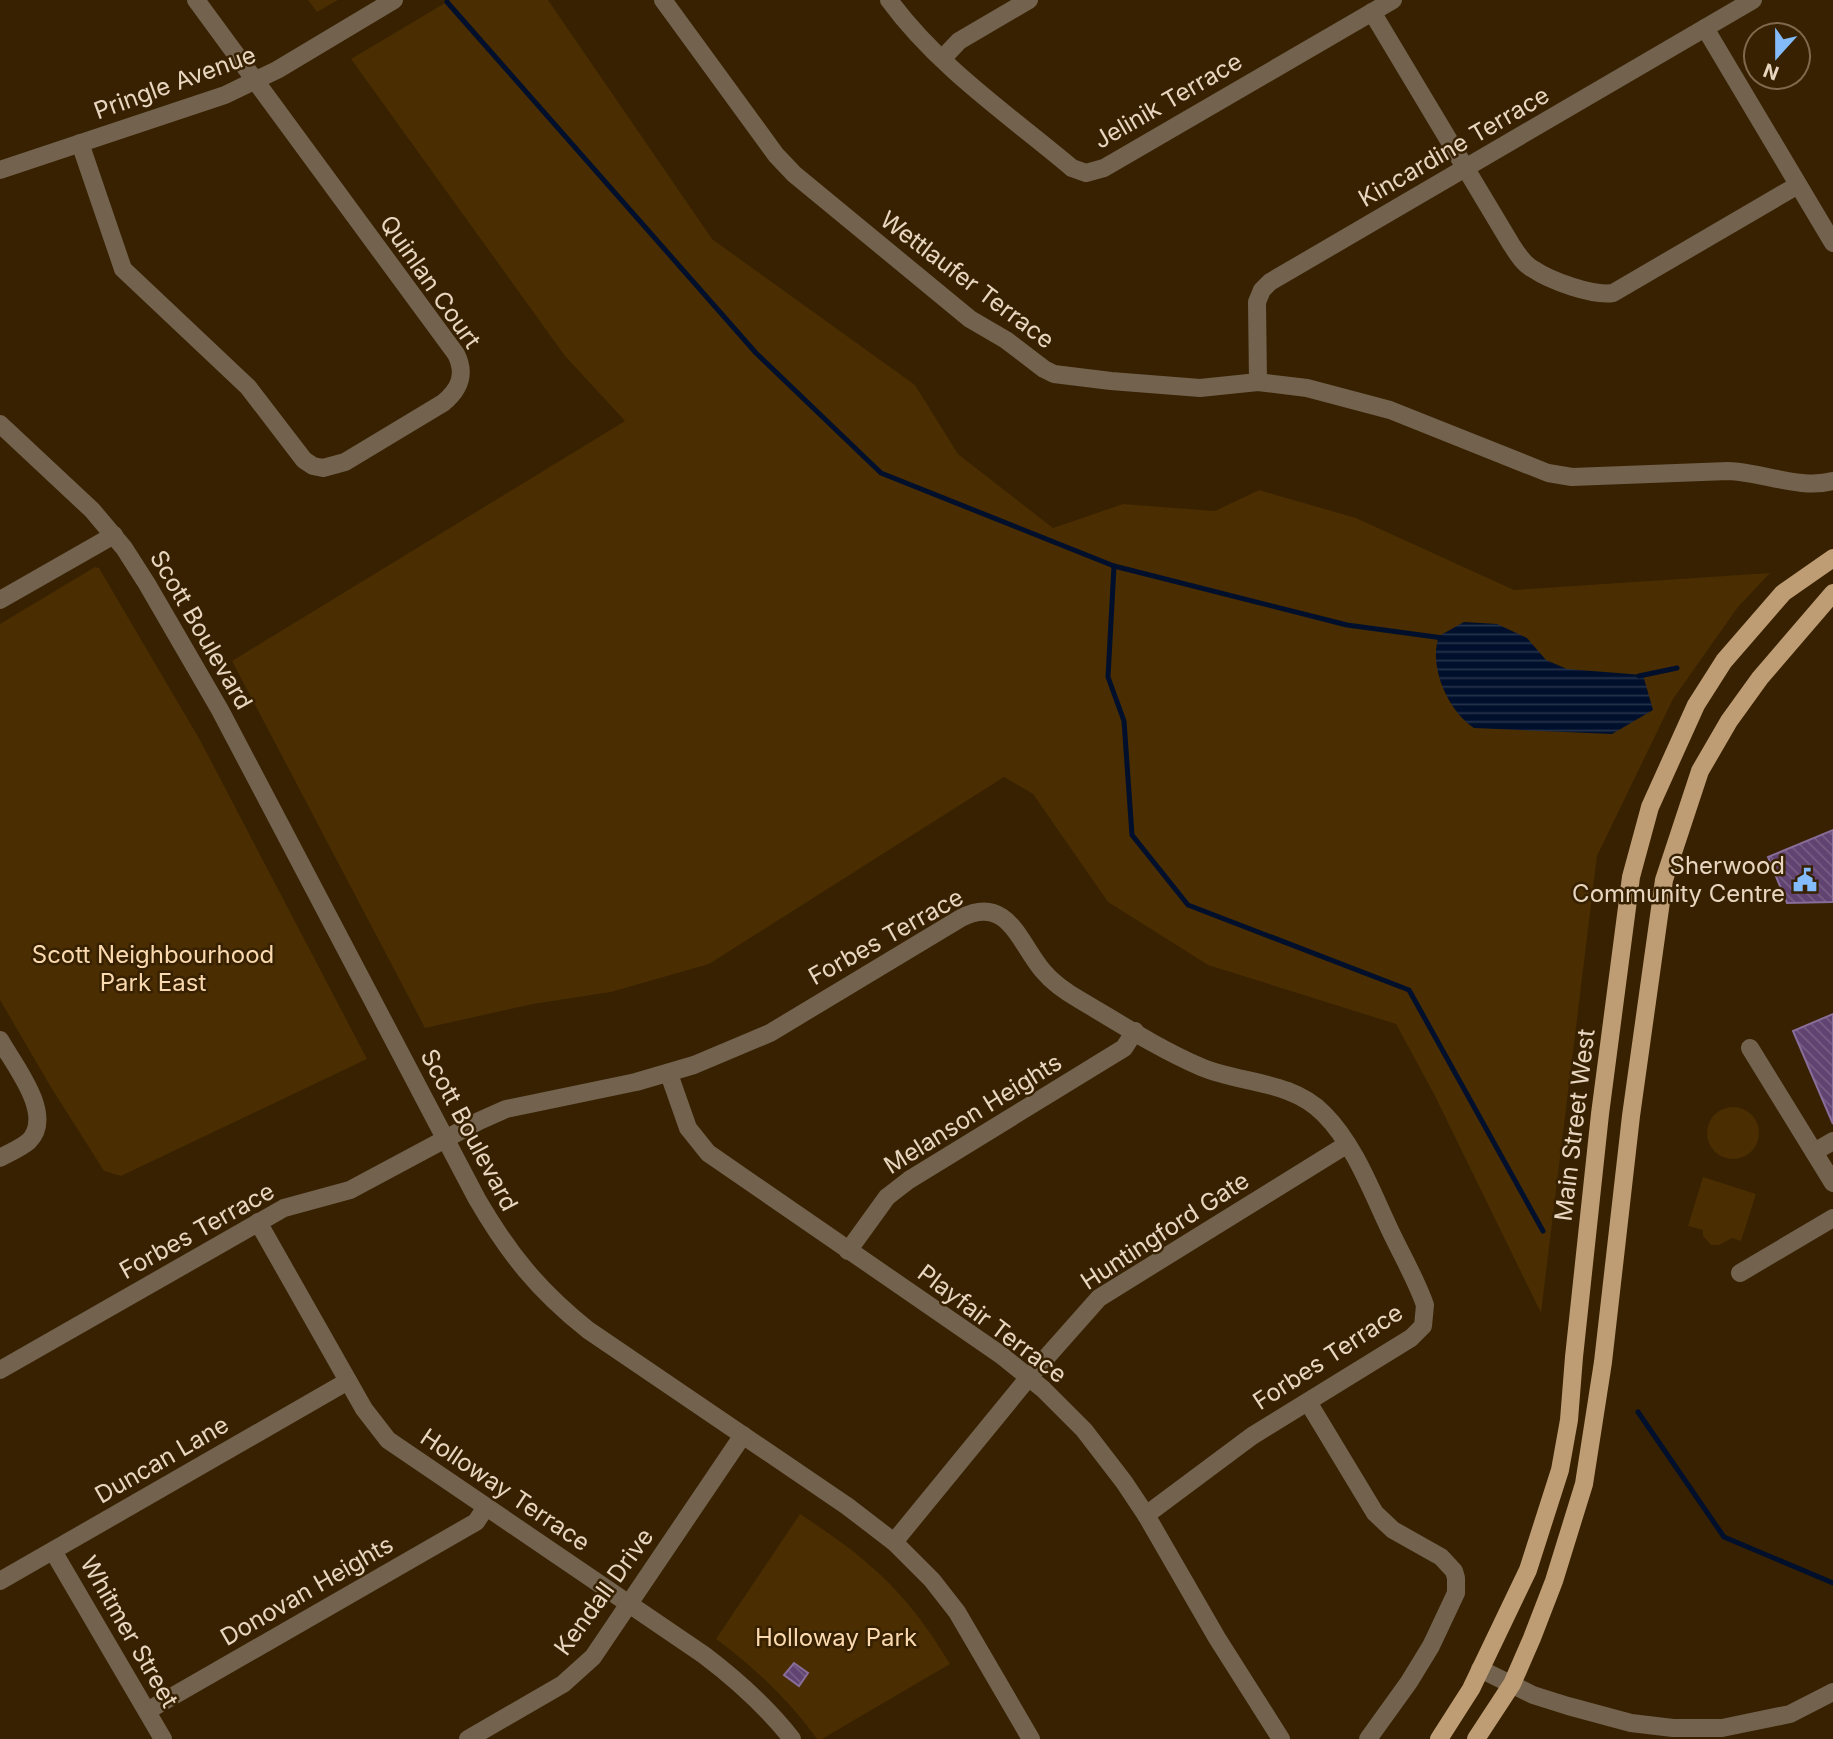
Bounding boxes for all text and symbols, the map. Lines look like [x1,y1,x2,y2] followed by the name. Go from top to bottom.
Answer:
[1742,21,1812,91] north arrow
[90,40,260,125] street label: Pringle Avenue
[1088,46,1247,155] street label: Jelinik Terrace
[1760,58,1782,85] text: N
[1353,80,1554,213] street label: Kincardine Terrace
[875,205,1060,354] street label: Wettlaufer Terrace
[374,209,487,354] street label: Quinlan Court
[144,545,259,715] street label: Scott Boulevard
[1572,851,1785,908] place label: Sherwood Community Centre
[1791,866,1819,894] public building icon: Sherwood Community Centre
[803,882,968,991] street label: Forbes Terrace
[32,940,274,997] park label: Scott Neighbourhood Park East
[1548,1027,1601,1223] street label: Main Street West
[415,1044,524,1216] street label: Scott Boulevard
[879,1047,1067,1180] street label: Melanson Heights
[1075,1165,1254,1296] street label: Huntingford Gate
[114,1176,279,1285] street label: Forbes Terrace
[912,1258,1072,1389] street label: Playfair Terrace
[1248,1297,1408,1416] street label: Forbes Terrace
[90,1410,234,1509] street label: Duncan Lane
[415,1422,595,1557] street label: Holloway Terrace
[548,1523,659,1661] street label: Kendall Drive
[215,1529,398,1652] street label: Donovan Heights
[74,1551,185,1713] street label: Whitmer Street
[755,1623,917,1652] park label: Holloway Park

